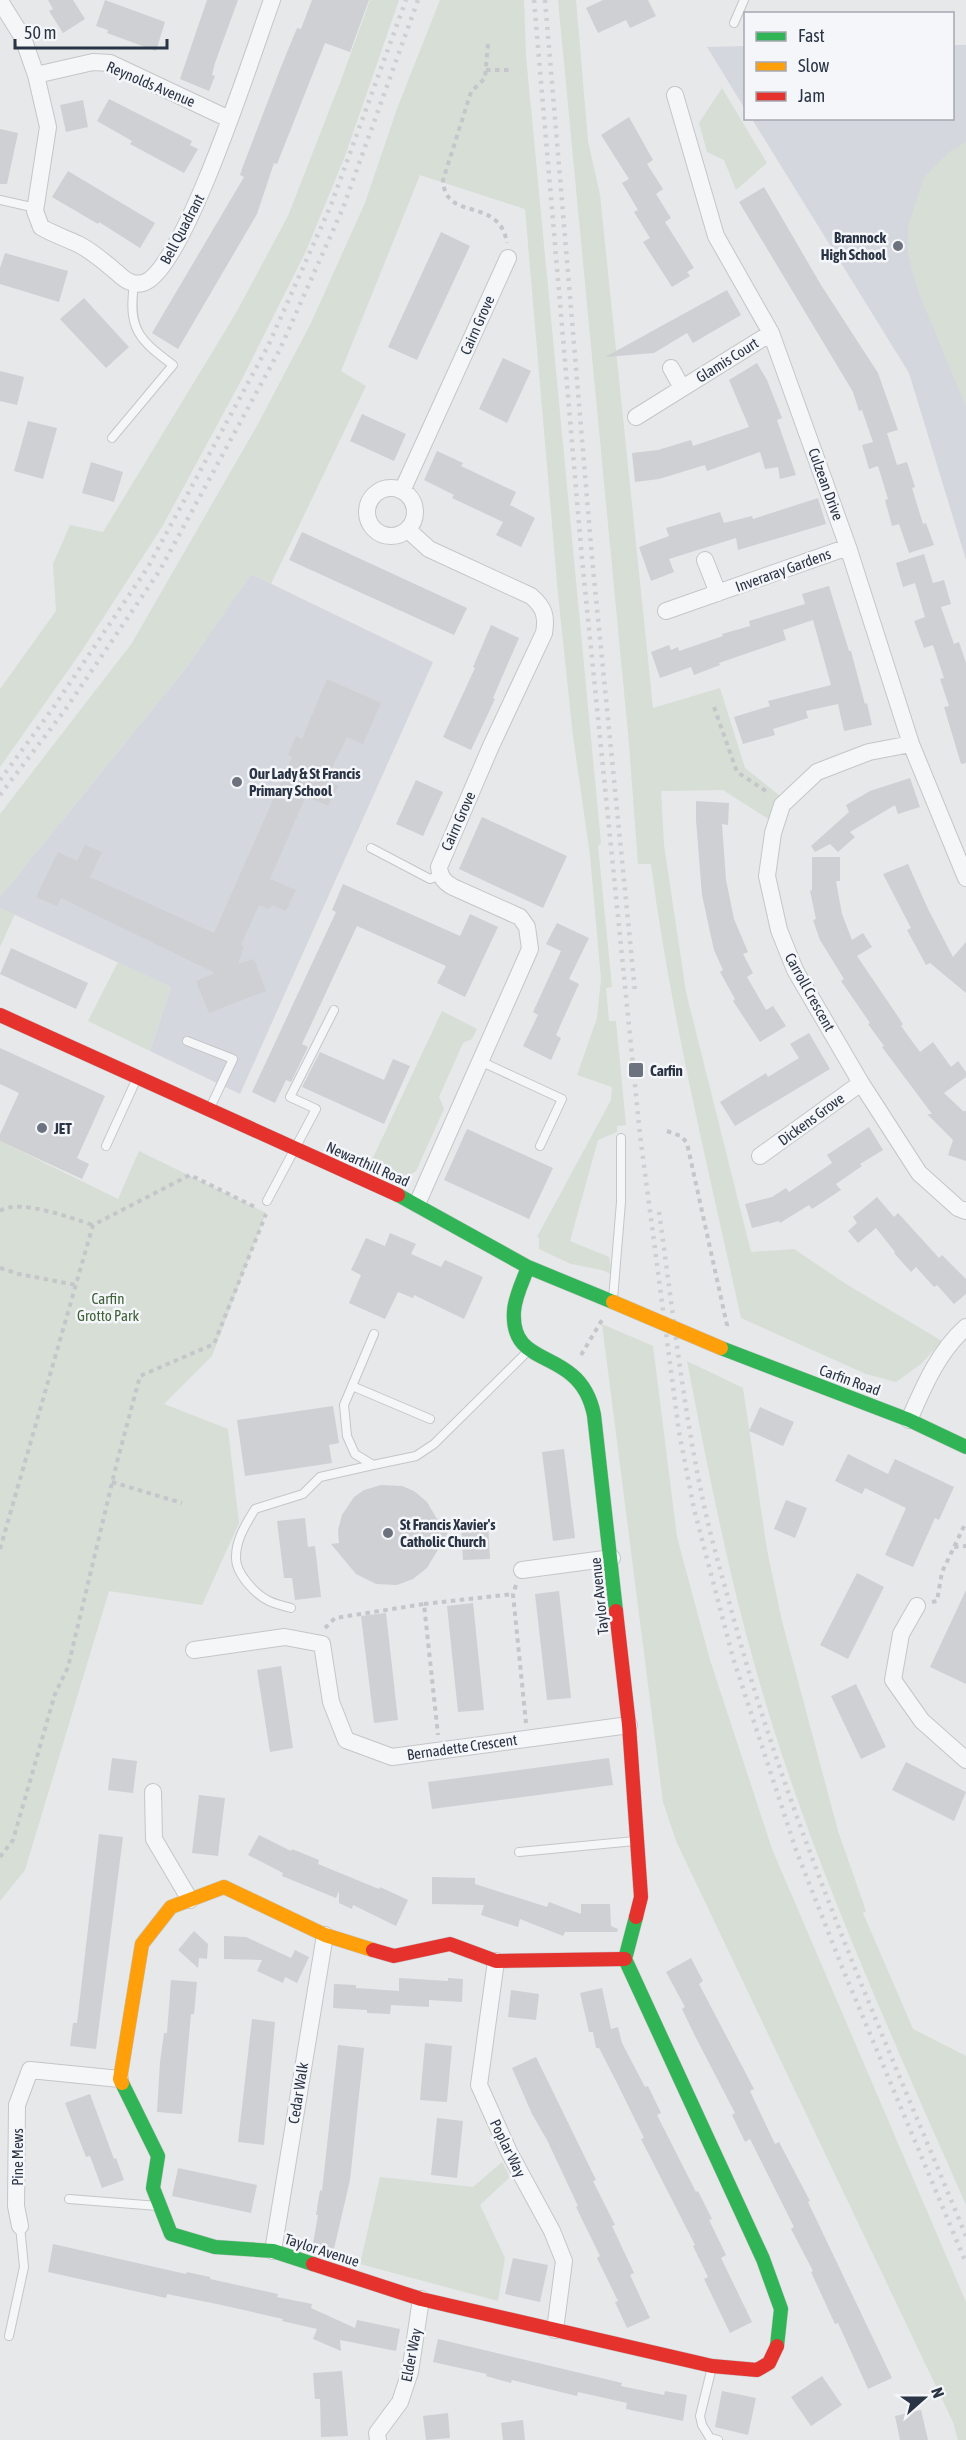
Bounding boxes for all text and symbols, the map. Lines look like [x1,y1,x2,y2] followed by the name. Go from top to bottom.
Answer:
[15,12,166,50] scale bar
[744,12,954,120] legend
[24,22,56,43] text: 50 m
[798,25,825,46] text: Fast
[798,55,829,76] text: Slow
[104,58,198,110] street label: Reynolds Avenue
[798,85,825,106] text: Jam
[156,191,208,267] street label: Bell Quadrant
[821,229,887,263] place label: Brannock High School
[891,239,905,253] marker: Brannock High School
[456,293,498,357] street label: Cairn Grove
[693,334,761,386] street label: Glamis Court
[805,446,847,523] street label: Culzean Drive
[733,545,833,595] street label: Inveraray Gardens
[249,765,361,799] place label: Our Lady & St Francis Primary School
[230,775,244,789] marker: Our Lady & St Francis Primary School
[437,789,479,853] street label: Cairn Grove
[782,950,838,1034] street label: Carroll Crescent
[627,1061,645,1079] marker: Carfin
[650,1062,683,1079] place label: Carfin
[775,1089,847,1149] street label: Dickens Grove
[53,1120,72,1137] place label: JET
[35,1121,49,1135] marker: JET
[324,1138,412,1190] street label: Newarthill Road
[77,1290,139,1324] park label: Carfin Grotto Park
[817,1361,883,1399] street label: Carfin Road
[400,1516,496,1550] place label: St Francis Xavier's Catholic Church
[381,1526,395,1540] marker: St Francis Xavier's Catholic Church
[586,1556,612,1635] street label: Taylor Avenue
[406,1731,518,1763] street label: Bernadette Crescent
[285,2061,311,2125] street label: Cedar Walk
[487,2116,529,2180] street label: Poplar Way
[9,2128,26,2186] street label: Pine Mews
[282,2230,362,2270] street label: Taylor Avenue
[397,2327,425,2383] street label: Elder Way
[894,2368,954,2428] north arrow
[928,2385,948,2400] text: N

